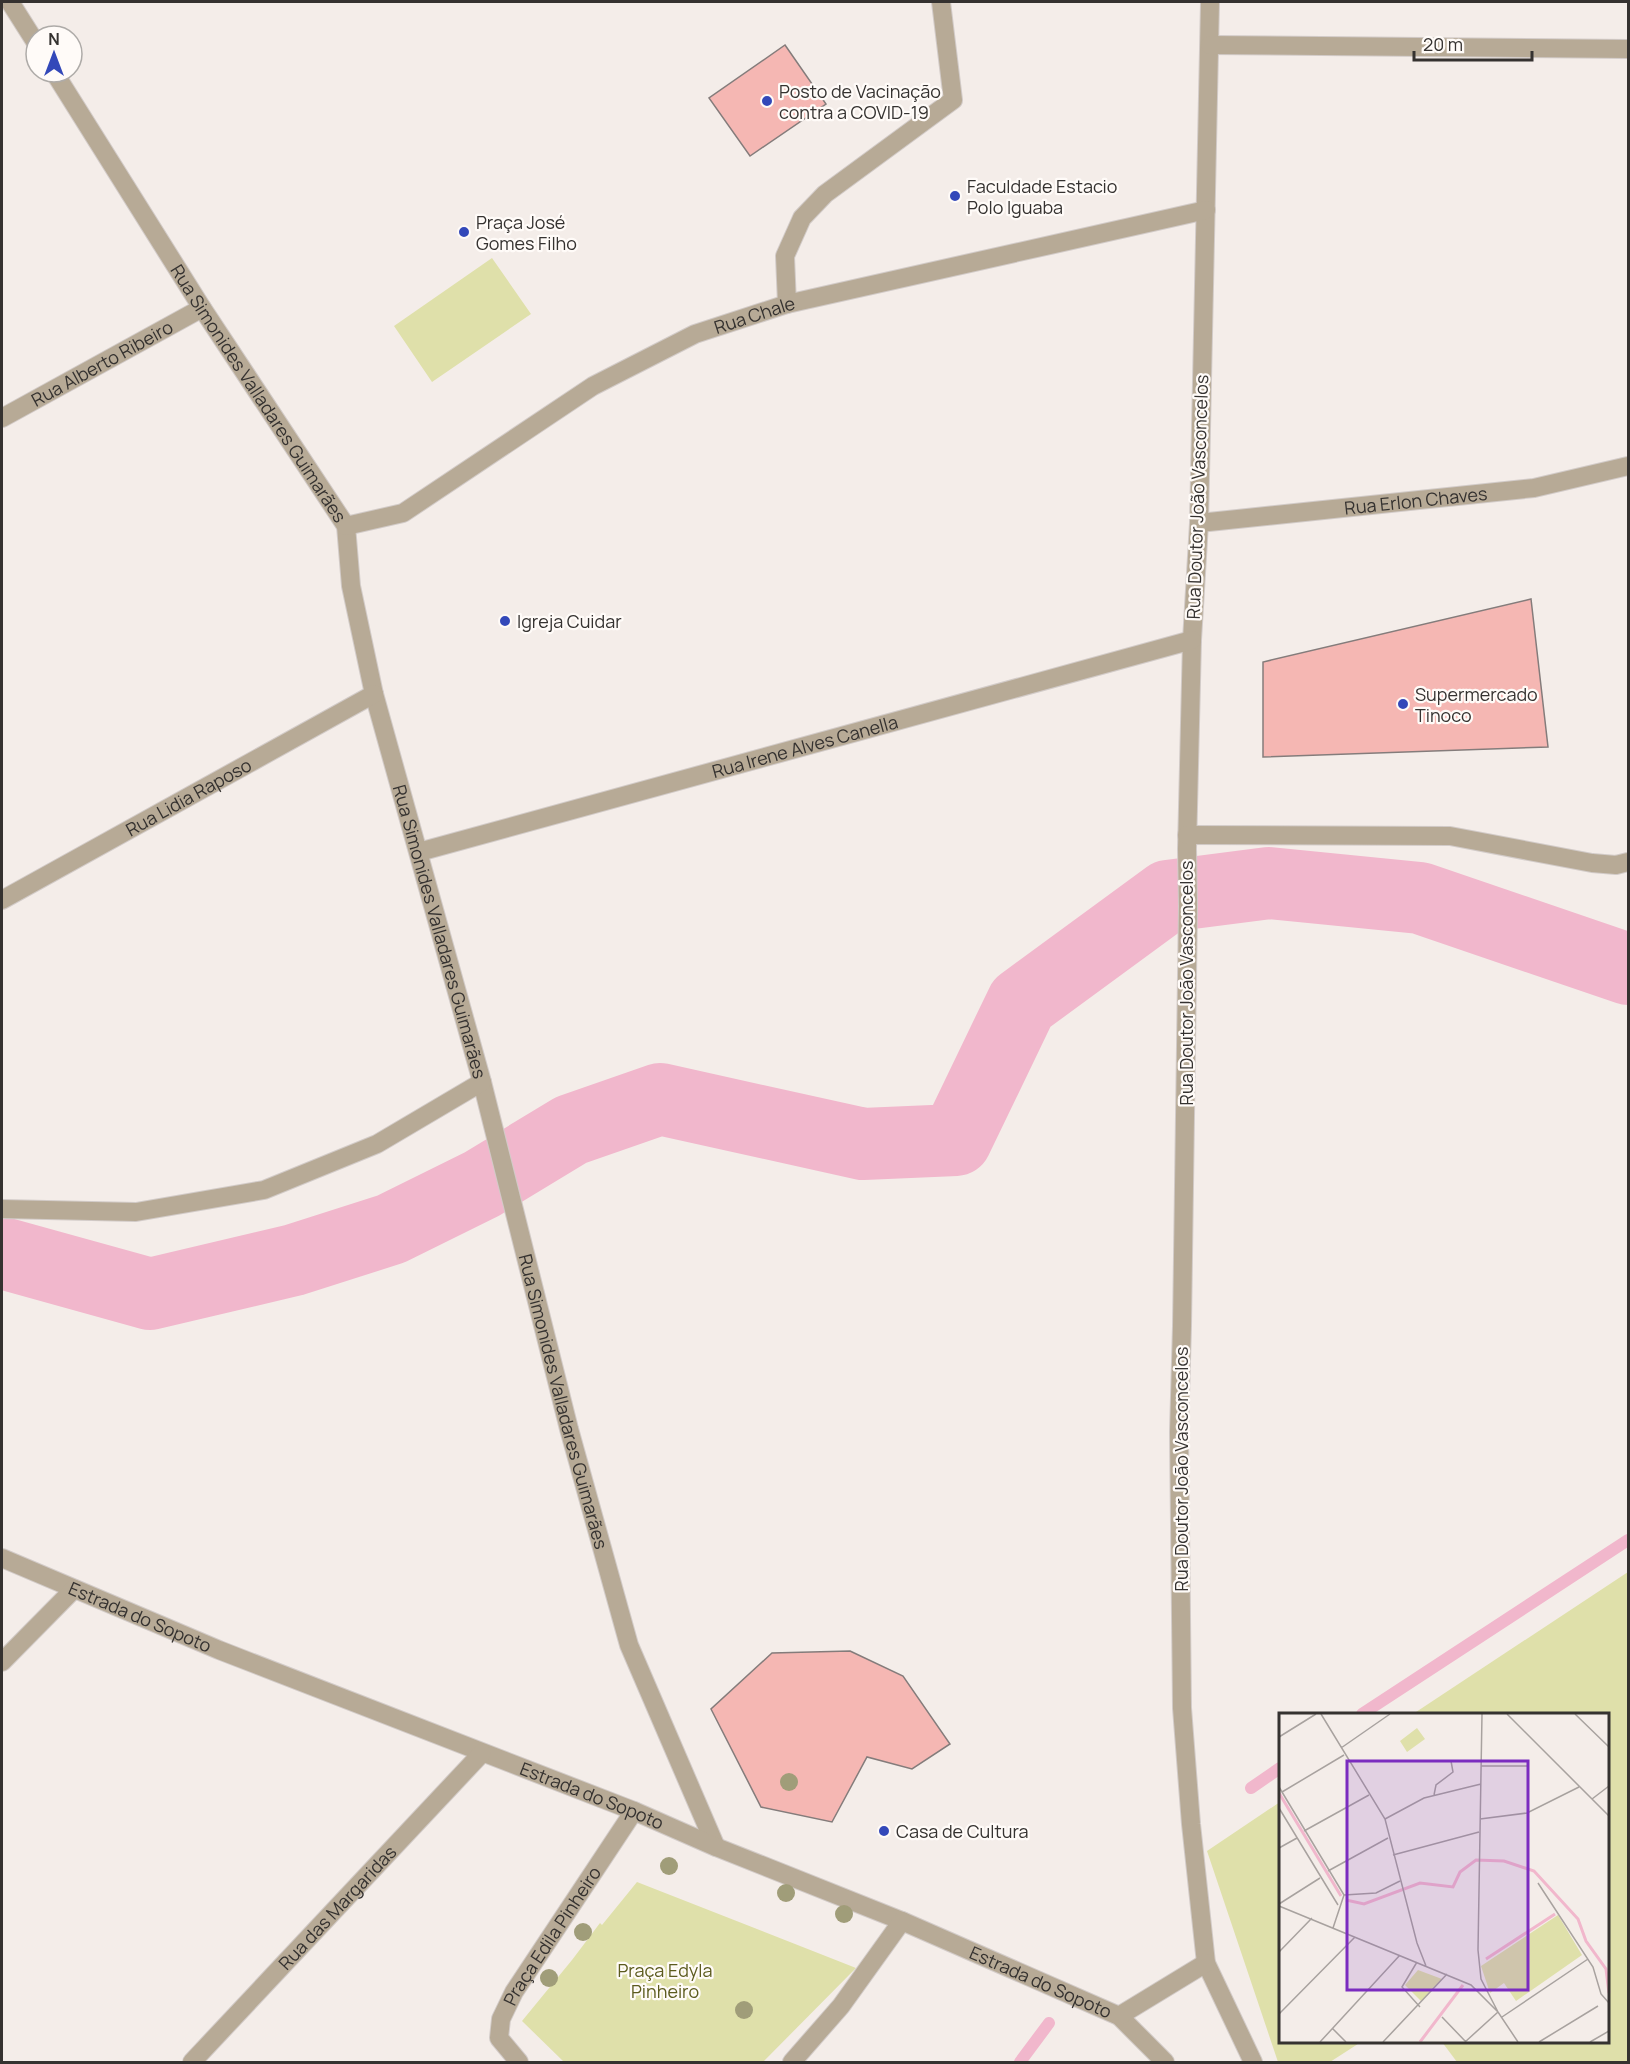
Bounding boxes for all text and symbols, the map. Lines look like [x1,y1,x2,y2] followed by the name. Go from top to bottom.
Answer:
[24,24,84,84] north arrow
[1414,24,1532,62] scale bar
[48,28,60,50] text: N
[1423,32,1463,56] text: 20 m
[779,79,941,124] place label: Posto de Vacinação contra a COVID-19
[760,94,774,108] marker: Posto de Vacinação contra a COVID-19
[967,174,1117,219] place label: Faculdade Estacio Polo Iguaba
[948,189,962,203] marker: Faculdade Estacio Polo Iguaba
[476,210,577,255] place label: Praça José Gomes Filho
[457,225,471,239] marker: Praça José Gomes Filho
[165,260,352,527] street label: Rua Simonides Valladares Guimarães
[711,291,797,339] street label: Rua Chale
[27,314,177,412] street label: Rua Alberto Ribeiro
[1181,374,1213,620] street label: Rua Doutor João Vasconcelos
[1343,481,1488,520] street label: Rua Erlon Chaves
[517,609,622,633] place label: Igreja Cuidar
[498,614,512,628] marker: Igreja Cuidar
[1415,682,1538,727] place label: Supermercado Tinoco
[1396,697,1410,711] marker: Supermercado Tinoco
[709,709,900,783] street label: Rua Irene Alves Canella
[121,752,255,841] street label: Rua Lidia Raposo
[388,782,492,1081] street label: Rua Simonides Valladares Guimarães
[1174,861,1198,1105] street label: Rua Doutor João Vasconcelos
[514,1251,614,1552] street label: Rua Simonides Valladares Guimarães
[1169,1347,1193,1591] street label: Rua Doutor João Vasconcelos
[65,1576,215,1657] street label: Estrada do Sopoto
[1279,1713,1609,2043] inset map
[517,1756,668,1835] street label: Estrada do Sopoto
[896,1819,1029,1843] place label: Casa de Cultura
[877,1824,891,1838] marker: Casa de Cultura
[273,1840,401,1975] street label: Rua das Margaridas
[497,1862,606,2009] street label: Praça Edila Pinheiro
[966,1940,1116,2023] street label: Estrada do Sopoto
[617,1958,713,2003] park label: Praça Edyla Pinheiro

